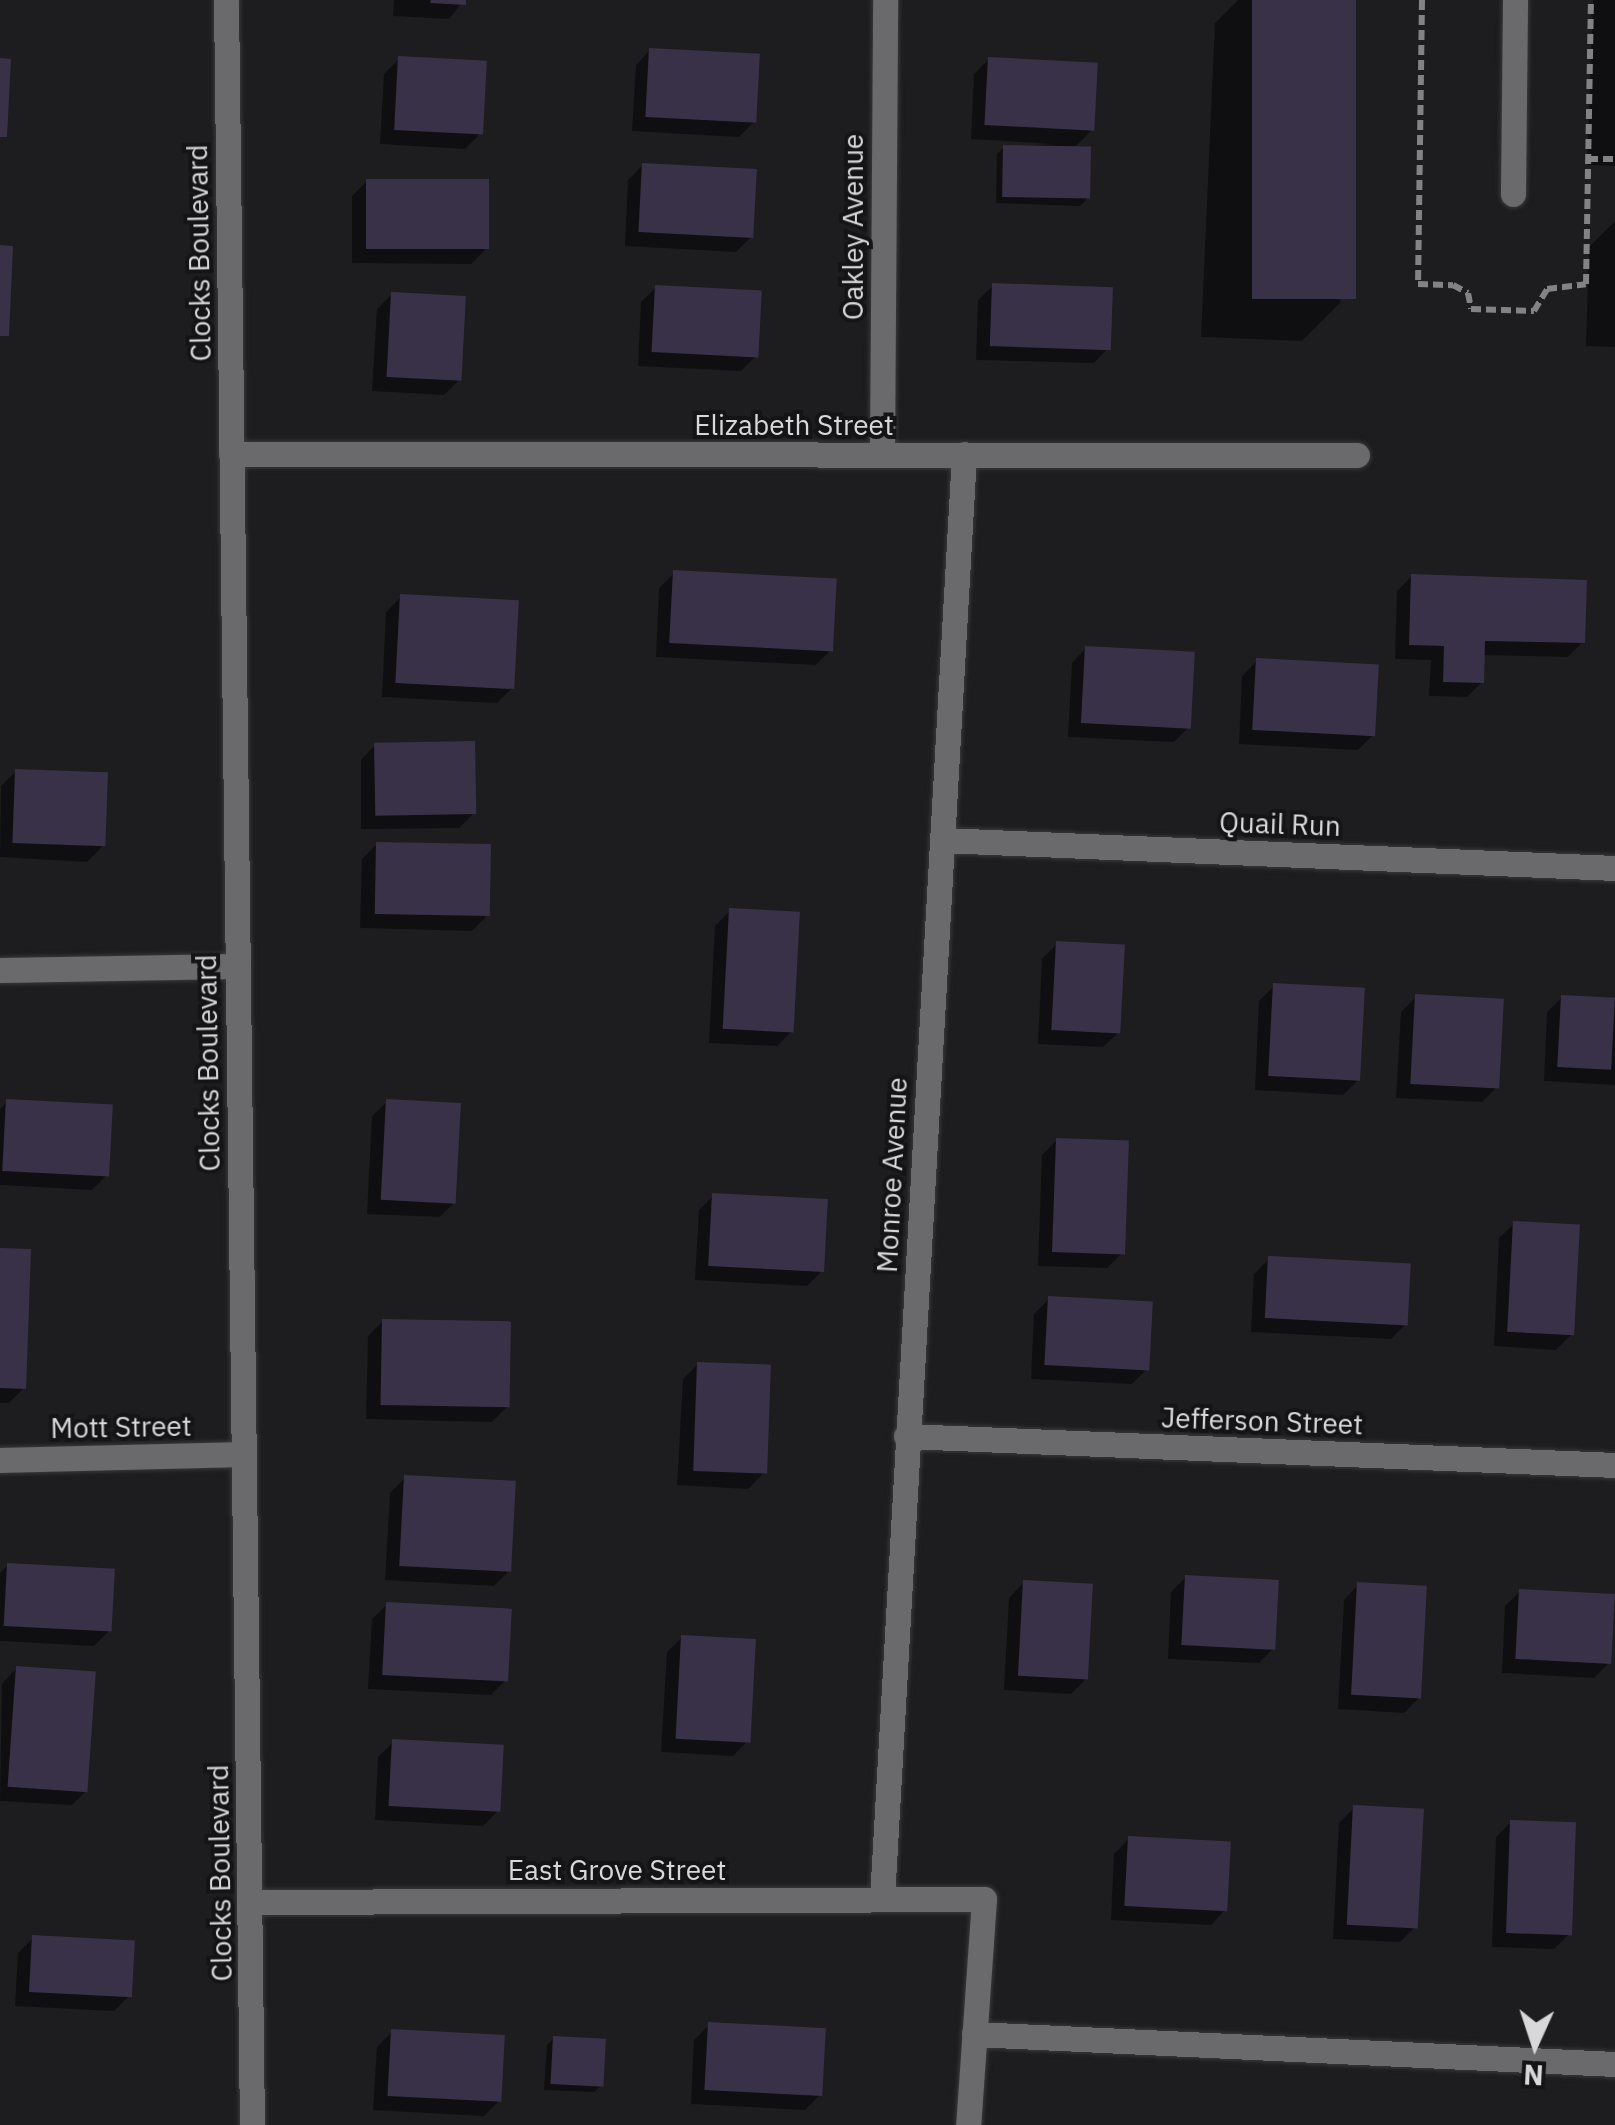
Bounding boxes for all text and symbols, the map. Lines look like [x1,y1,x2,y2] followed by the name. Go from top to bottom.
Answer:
[836,134,870,320] street label: Oakley Avenue
[180,144,218,362] street label: Clocks Boulevard
[694,408,894,442] street label: Elizabeth Street
[1219,805,1341,843] street label: Quail Run
[189,954,227,1172] street label: Clocks Boulevard
[870,1076,914,1274] street label: Monroe Avenue
[1160,1401,1364,1441] street label: Jefferson Street
[50,1409,192,1445] street label: Mott Street
[201,1764,239,1982] street label: Clocks Boulevard
[508,1853,726,1887] street label: East Grove Street
[1485,1995,1585,2095] north arrow
[1522,2056,1544,2094] text: N

